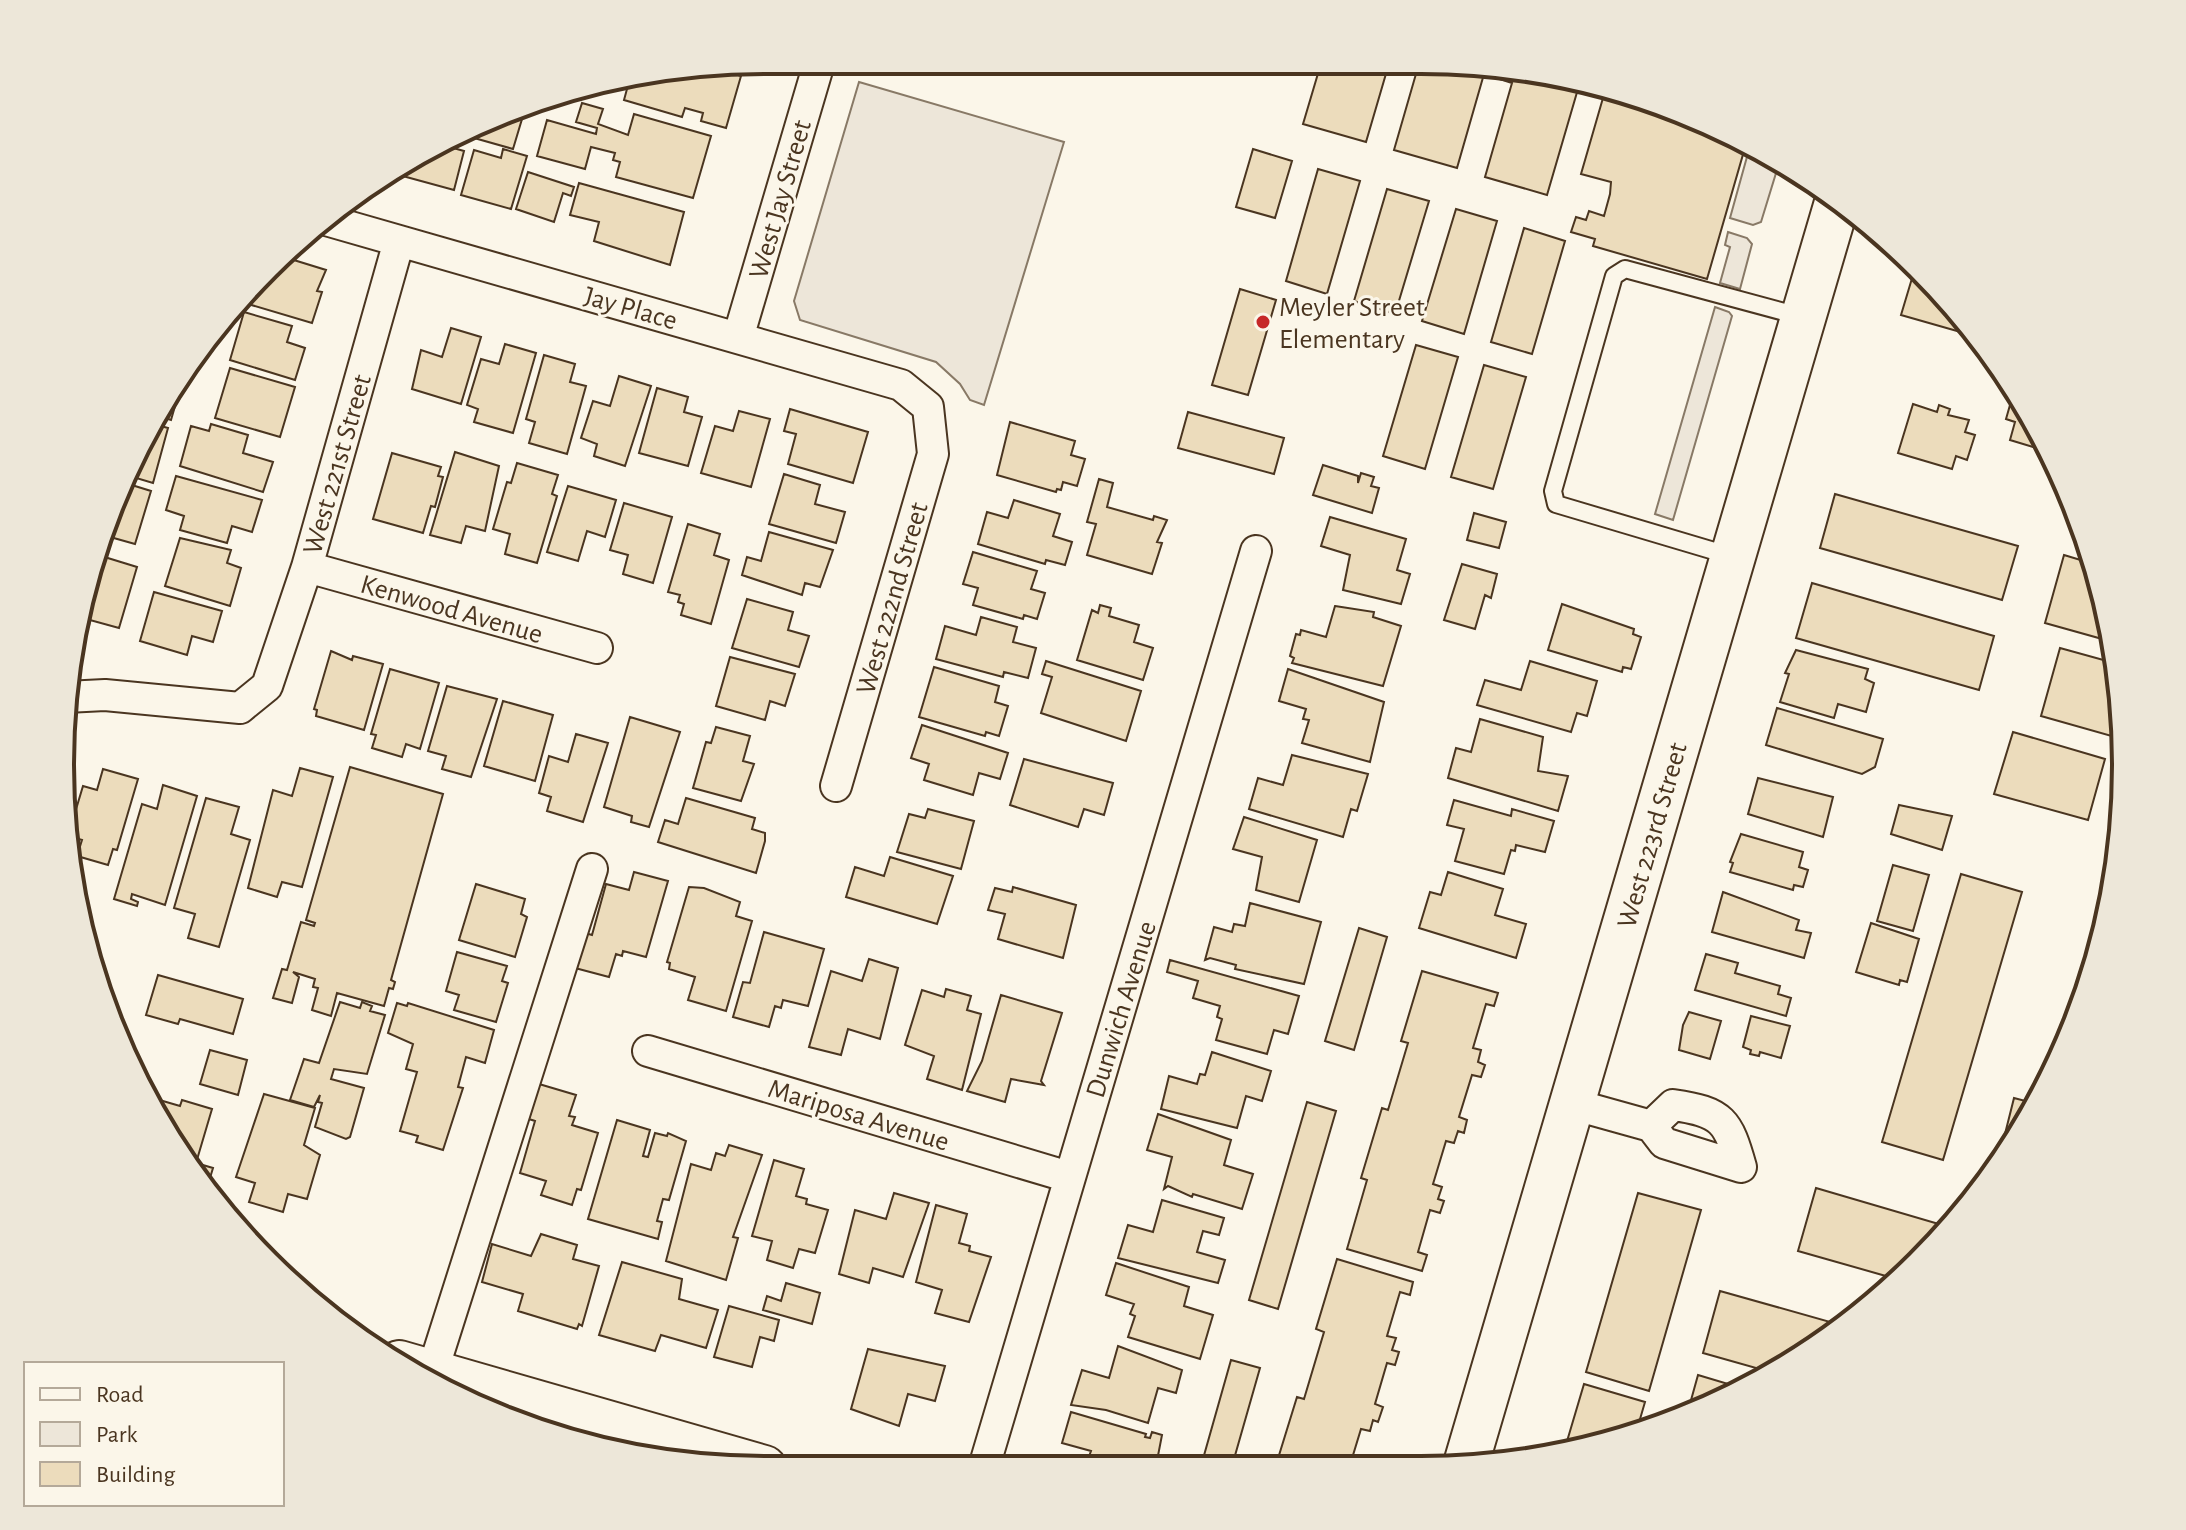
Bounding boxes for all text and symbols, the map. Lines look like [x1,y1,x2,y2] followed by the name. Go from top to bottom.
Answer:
[745,117,817,282] street label: West Jay Street
[581,282,680,336] street label: Jay Place
[1279,294,1425,354] place label: Meyler Street Elementary
[1254,313,1272,331] marker: Meyler Street Elementary
[299,371,377,558] street label: West 221st Street
[852,499,934,698] street label: West 222nd Street
[357,571,546,649] street label: Kenwood Avenue
[1613,740,1693,932] street label: West 223rd Street
[1082,918,1162,1101] street label: Dunwich Avenue
[765,1075,952,1157] street label: Mariposa Avenue
[24,1362,284,1506] legend
[96,1383,144,1407] text: Road
[96,1423,137,1447] text: Park
[96,1463,175,1487] text: Building

